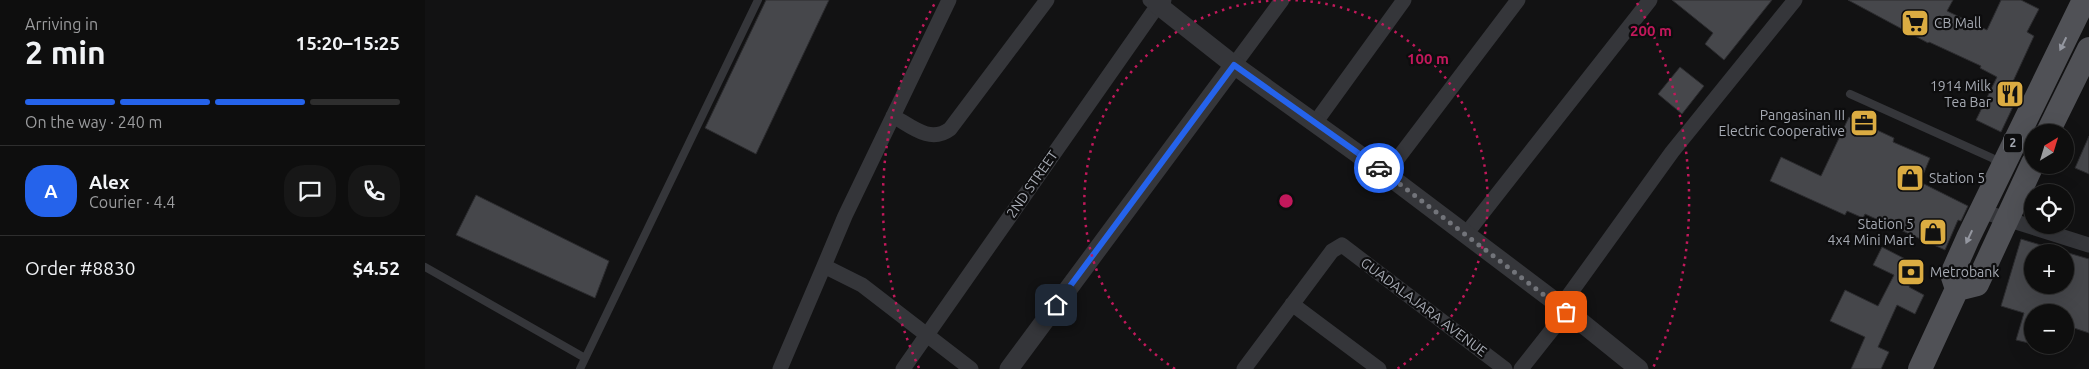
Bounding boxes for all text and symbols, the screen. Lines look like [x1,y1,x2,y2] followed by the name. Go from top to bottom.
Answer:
[1900,8,1930,38] supermarket icon: CB Mall
[25,15,98,33] text: Arriving in
[1934,15,1982,31] place label: CB Mall
[1630,22,1672,39] text: 200 m
[295,32,400,54] text: 15:20–15:25
[25,34,106,70] text: 2 min
[2059,36,2067,51] one-way arrow
[1407,50,1449,67] text: 100 m
[1930,78,1992,110] place label: 1914 Milk Tea Bar
[1995,79,2025,109] restaurant icon: 1914 Milk Tea Bar
[1719,107,1845,139] place label: Pangasinan III Electric Cooperative
[1849,108,1879,138] office icon: Pangasinan III Electric Cooperative
[25,113,162,131] text: On the way · 240 m
[2024,124,2074,174] north arrow
[2024,124,2074,354] map controls
[2004,134,2022,152] road number: 2
[1354,143,1404,193] courier
[1003,147,1061,221] street label: 2ND STREET
[1365,154,1393,182] icon: car
[1895,163,1925,193] shop icon: Station 5
[284,165,336,217] button: chat
[348,165,400,217] button: phone
[1929,170,1985,186] place label: Station 5
[89,171,129,193] text: Alex
[44,180,58,202] text: A
[2024,184,2074,234] button: locate
[1277,192,1295,210] centre of rings
[89,193,175,211] text: Courier · 4.4
[1828,216,1914,248] place label: Station 5 4x4 Mini Mart
[1918,217,1948,247] shop icon: Station 5 4x4 Mini Mart
[1964,230,1972,244] one-way arrow
[2024,244,2074,294] button: +
[1358,254,1490,360] street label: GUADALAJARA AVENUE
[25,257,135,279] text: Order #8830
[352,257,400,279] text: $4.52
[1896,257,1926,287] bank icon: Metrobank
[1930,264,1999,280] place label: Metrobank
[1035,284,1077,326] pin
[1042,291,1070,319] icon: home
[1545,291,1587,333] pin
[1552,298,1580,326] icon: bag
[2024,304,2074,354] button: −

